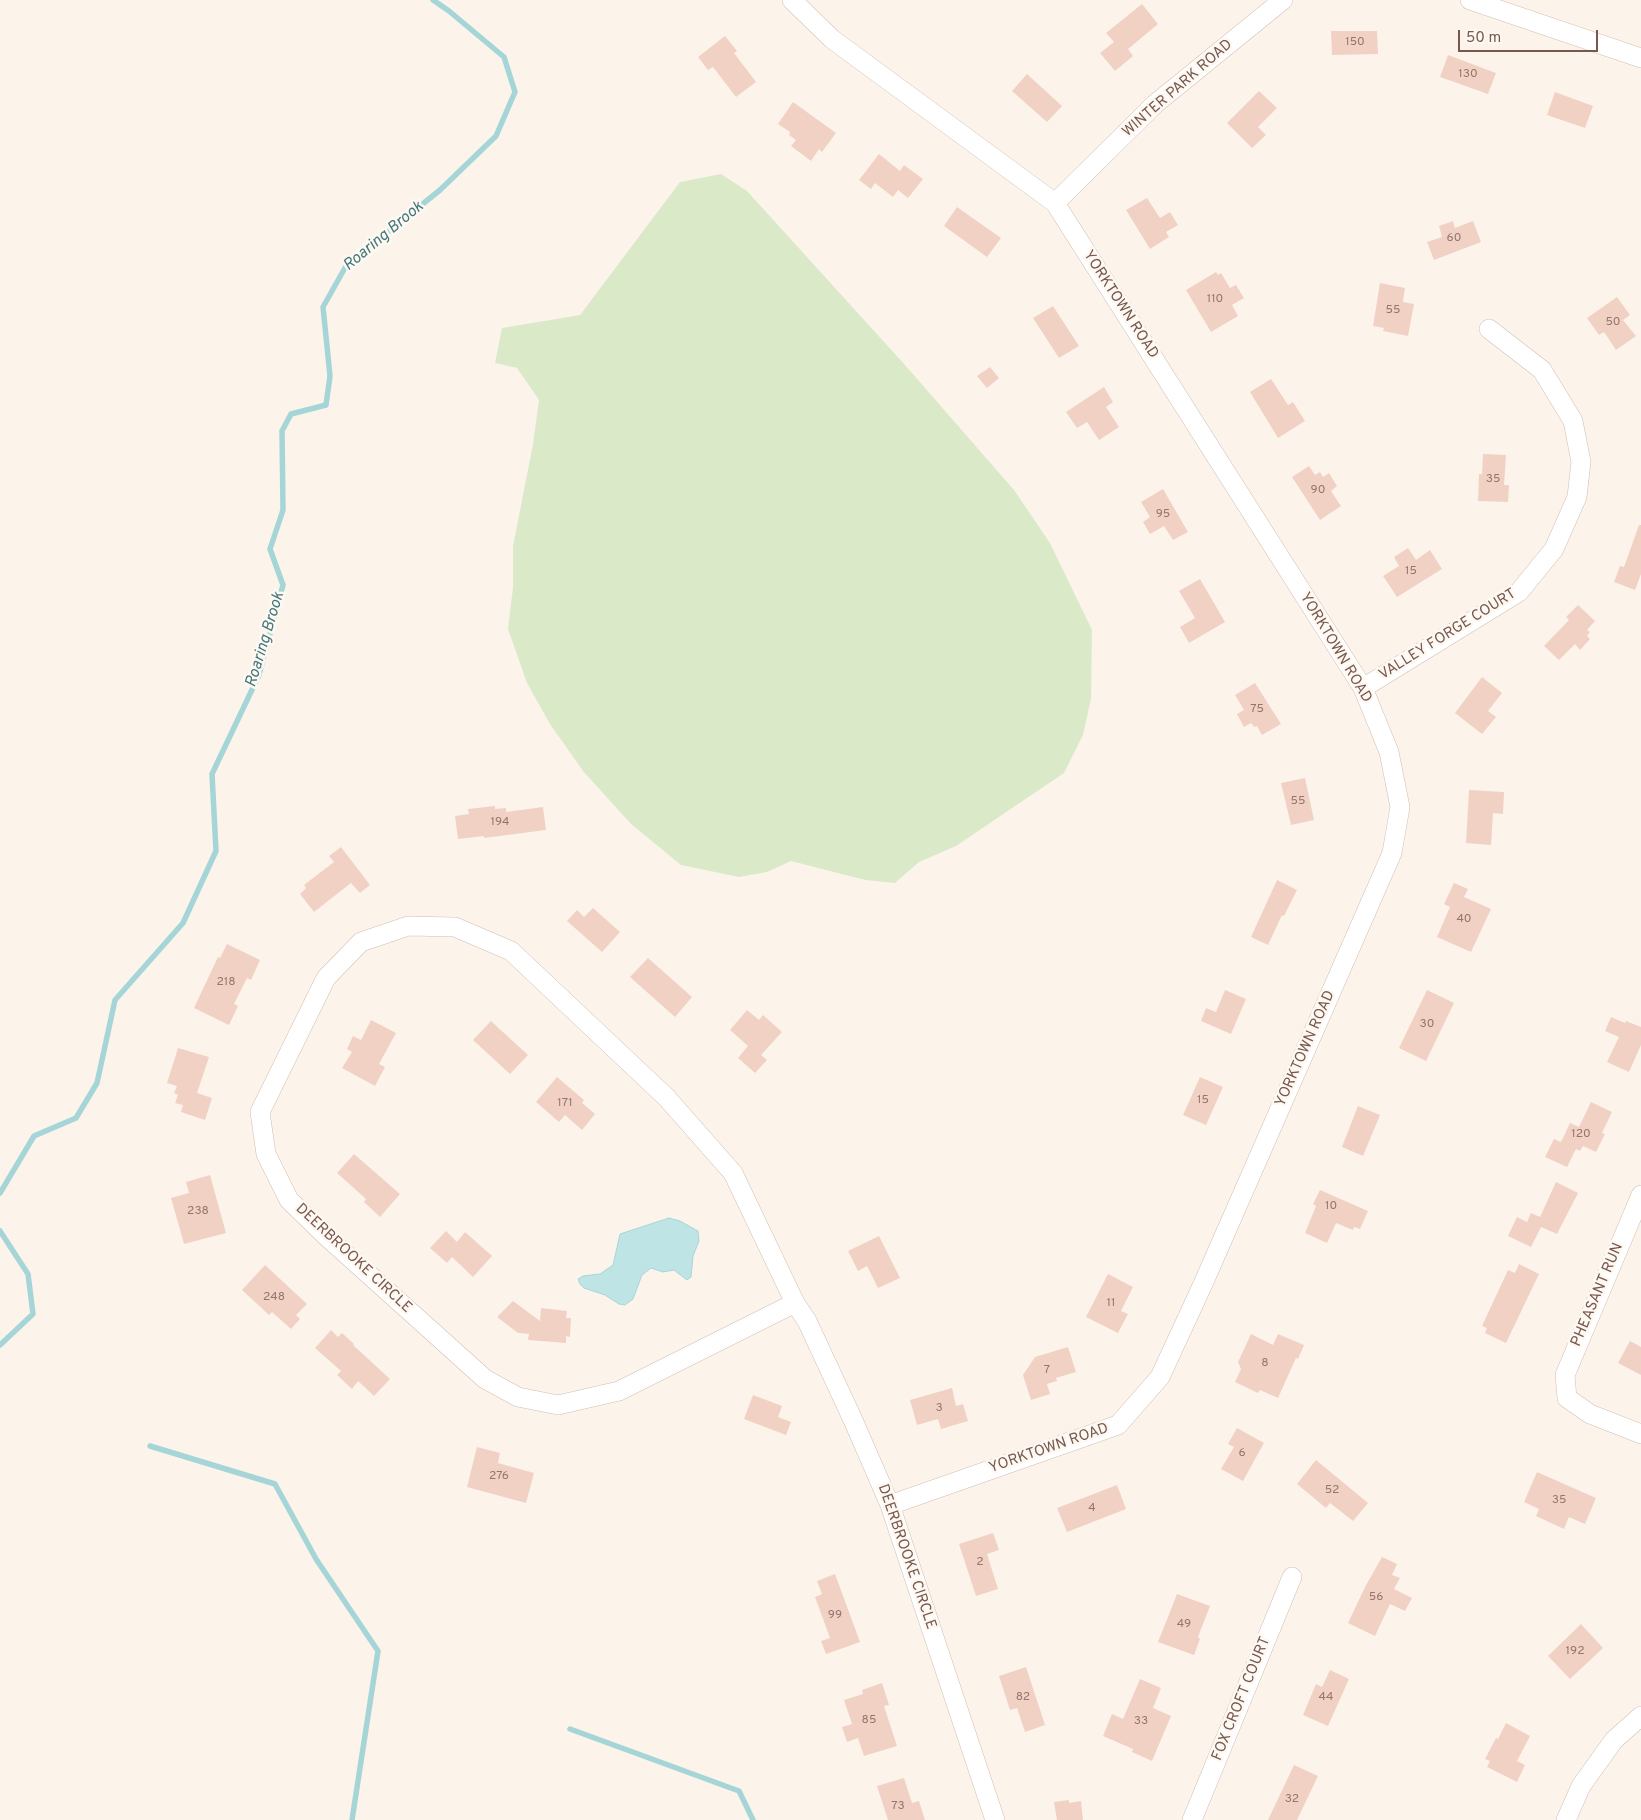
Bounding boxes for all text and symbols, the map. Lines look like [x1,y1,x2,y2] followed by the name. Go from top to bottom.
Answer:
[1461,20,1601,52] scale bar
[1466,29,1501,48] text: 50 m
[1119,36,1237,142] street label: WINTER PARK ROAD
[1345,36,1365,50] house number: 150
[1458,68,1478,82] house number: 130
[340,198,428,276] water label: Roaring Brook
[1447,232,1461,246] house number: 60
[1078,248,1162,362] street label: YORKTOWN ROAD
[1207,293,1223,307] house number: 110
[1386,304,1400,318] house number: 55
[1605,316,1621,330] house number: 50
[1486,473,1500,487] house number: 35
[1311,484,1325,498] house number: 90
[1156,508,1170,522] house number: 95
[1405,565,1417,579] house number: 15
[1376,585,1520,685] street label: VALLEY FORGE COURT
[242,590,290,690] water label: Roaring Brook
[1295,590,1375,706] street label: YORKTOWN ROAD
[1250,703,1264,717] house number: 75
[1291,795,1305,809] house number: 55
[490,816,510,830] house number: 194
[1456,913,1472,927] house number: 40
[216,976,236,990] house number: 218
[1272,988,1340,1110] street label: YORKTOWN ROAD
[1420,1018,1434,1032] house number: 30
[1197,1094,1209,1108] house number: 15
[557,1097,573,1111] house number: 171
[1571,1128,1591,1142] house number: 120
[291,1200,415,1318] street label: DEERBROOKE CIRCLE
[1325,1200,1337,1214] house number: 10
[187,1205,209,1219] house number: 238
[1568,1240,1628,1350] street label: PHEASANT RUN
[263,1291,285,1305] house number: 248
[1107,1297,1115,1311] house number: 11
[1261,1357,1269,1371] house number: 8
[1044,1364,1050,1378] house number: 7
[935,1402,943,1416] house number: 3
[987,1420,1111,1478] street label: YORKTOWN ROAD
[1238,1447,1246,1461] house number: 6
[489,1470,509,1484] house number: 276
[873,1482,939,1632] street label: DEERBROOKE CIRCLE
[1325,1484,1339,1498] house number: 52
[1552,1494,1566,1508] house number: 35
[1088,1502,1096,1516] house number: 4
[976,1556,984,1570] house number: 2
[1369,1591,1383,1605] house number: 56
[828,1609,842,1623] house number: 99
[1177,1618,1191,1632] house number: 49
[1209,1634,1275,1764] street label: FOX CROFT COURT
[1566,1645,1584,1659] house number: 192
[1016,1691,1030,1705] house number: 82
[1319,1691,1333,1705] house number: 44
[862,1714,876,1728] house number: 85
[1134,1715,1148,1729] house number: 33
[1285,1793,1299,1807] house number: 32
[891,1800,905,1814] house number: 73

